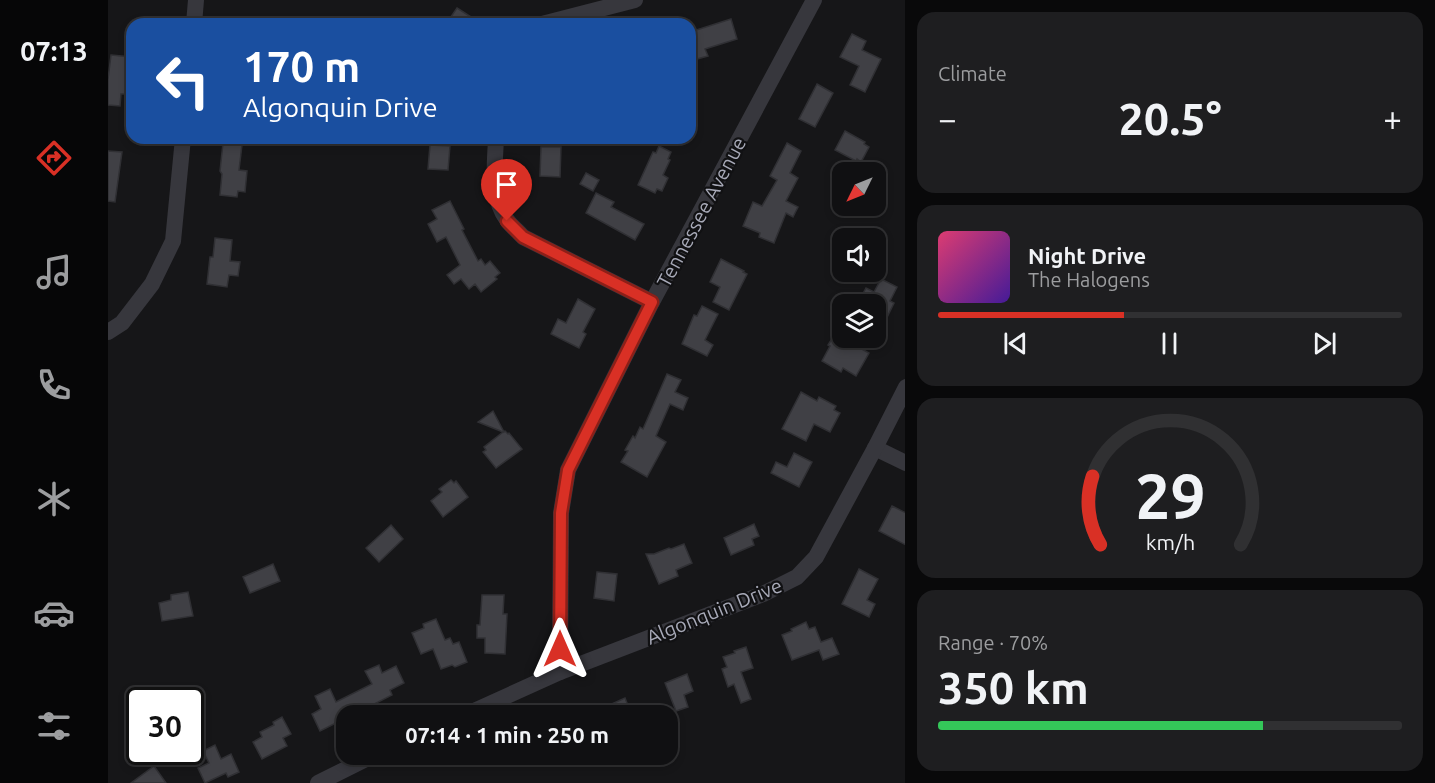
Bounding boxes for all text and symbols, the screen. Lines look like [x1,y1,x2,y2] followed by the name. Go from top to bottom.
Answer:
[20,36,88,66] text: 07:13
[144,42,222,120] icon: left
[243,43,360,90] text: 170 m
[938,62,1007,85] text: Climate
[243,92,438,122] text: Algonquin Drive
[1118,93,1222,144] text: 20.5°
[938,100,957,137] text: −
[1383,100,1402,137] text: +
[652,133,750,291] street label: Tennessee Avenue
[33,137,75,179] icon: directions
[481,159,532,221] pin
[832,162,886,216] north arrow
[832,162,886,348] map controls
[490,168,523,201] icon: arrive
[832,228,886,282] button: sound
[1028,243,1146,268] text: Night Drive
[33,251,75,293] icon: music
[1028,268,1150,291] text: The Halogens
[832,294,886,348] button: layers
[999,327,1032,360] icon: previous
[1153,327,1186,360] icon: pause
[1308,327,1341,360] icon: next
[33,364,75,406] icon: phone
[1135,461,1205,531] text: 29
[33,478,75,520] icon: climate
[1145,530,1195,554] text: km/h
[643,573,785,649] street label: Algonquin Drive
[33,592,75,634] icon: car
[528,617,592,681] position arrow
[938,631,1048,654] text: Range · 70%
[938,662,1089,713] text: 350 km
[126,687,204,765] speed limit sign: 30
[33,705,75,747] icon: filters
[405,722,609,747] text: 07:14 · 1 min · 250 m

